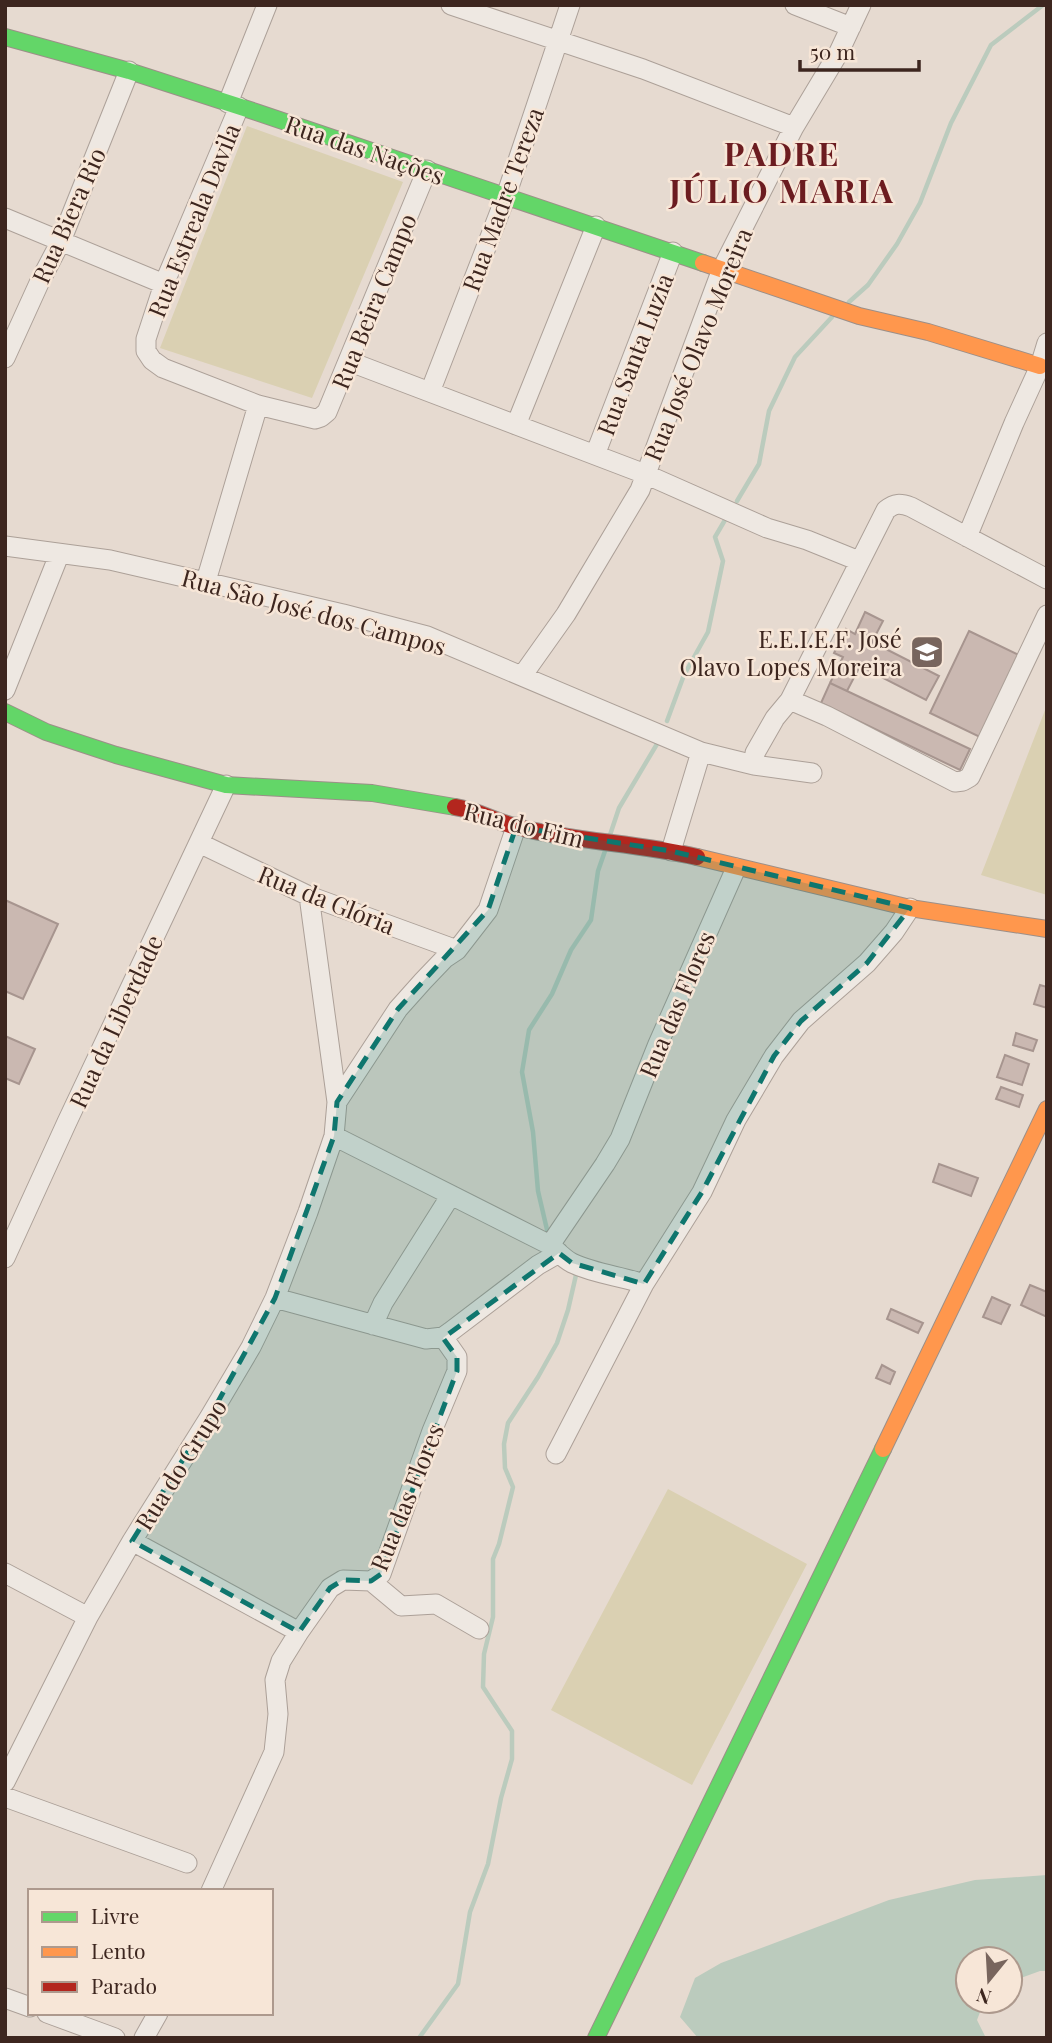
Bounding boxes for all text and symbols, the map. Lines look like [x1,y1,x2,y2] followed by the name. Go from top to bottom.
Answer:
[800,28,919,72] scale bar
[810,37,856,65] text: 50 m
[454,103,550,295] street label: Rua Madre Tereza
[281,107,449,191] street label: Rua das Nações
[139,118,247,322] street label: Rua Estreala Davila
[668,131,895,211] district label: PADRE JÚLIO MARIA
[24,142,112,288] street label: Rua Biera Rio
[323,209,423,393] street label: Rua Beira Campo
[636,223,758,465] street label: Rua José Olavo Moreira
[588,268,680,440] street label: Rua Santa Luzia
[179,560,449,662] street label: Rua São José dos Campos
[679,622,902,682] place label: E.E.I.E.F. José Olavo Lopes Moreira
[908,633,946,671] school or university icon: E.E.I.E.F. José Olavo Lopes Moreira
[461,794,587,854] street label: Rua do Fim
[254,857,400,941] street label: Rua da Glória
[631,926,721,1082] street label: Rua das Flores
[61,929,169,1113] street label: Rua da Liberdade
[127,1392,233,1536] street label: Rua do Grupo
[362,1419,450,1575] street label: Rua das Flores
[28,1889,273,2015] legend
[91,1901,139,1929] text: Livre
[91,1936,145,1964] text: Lento
[954,1945,1024,2015] north arrow
[91,1971,157,1999] text: Parado
[973,1983,994,2012] text: N

